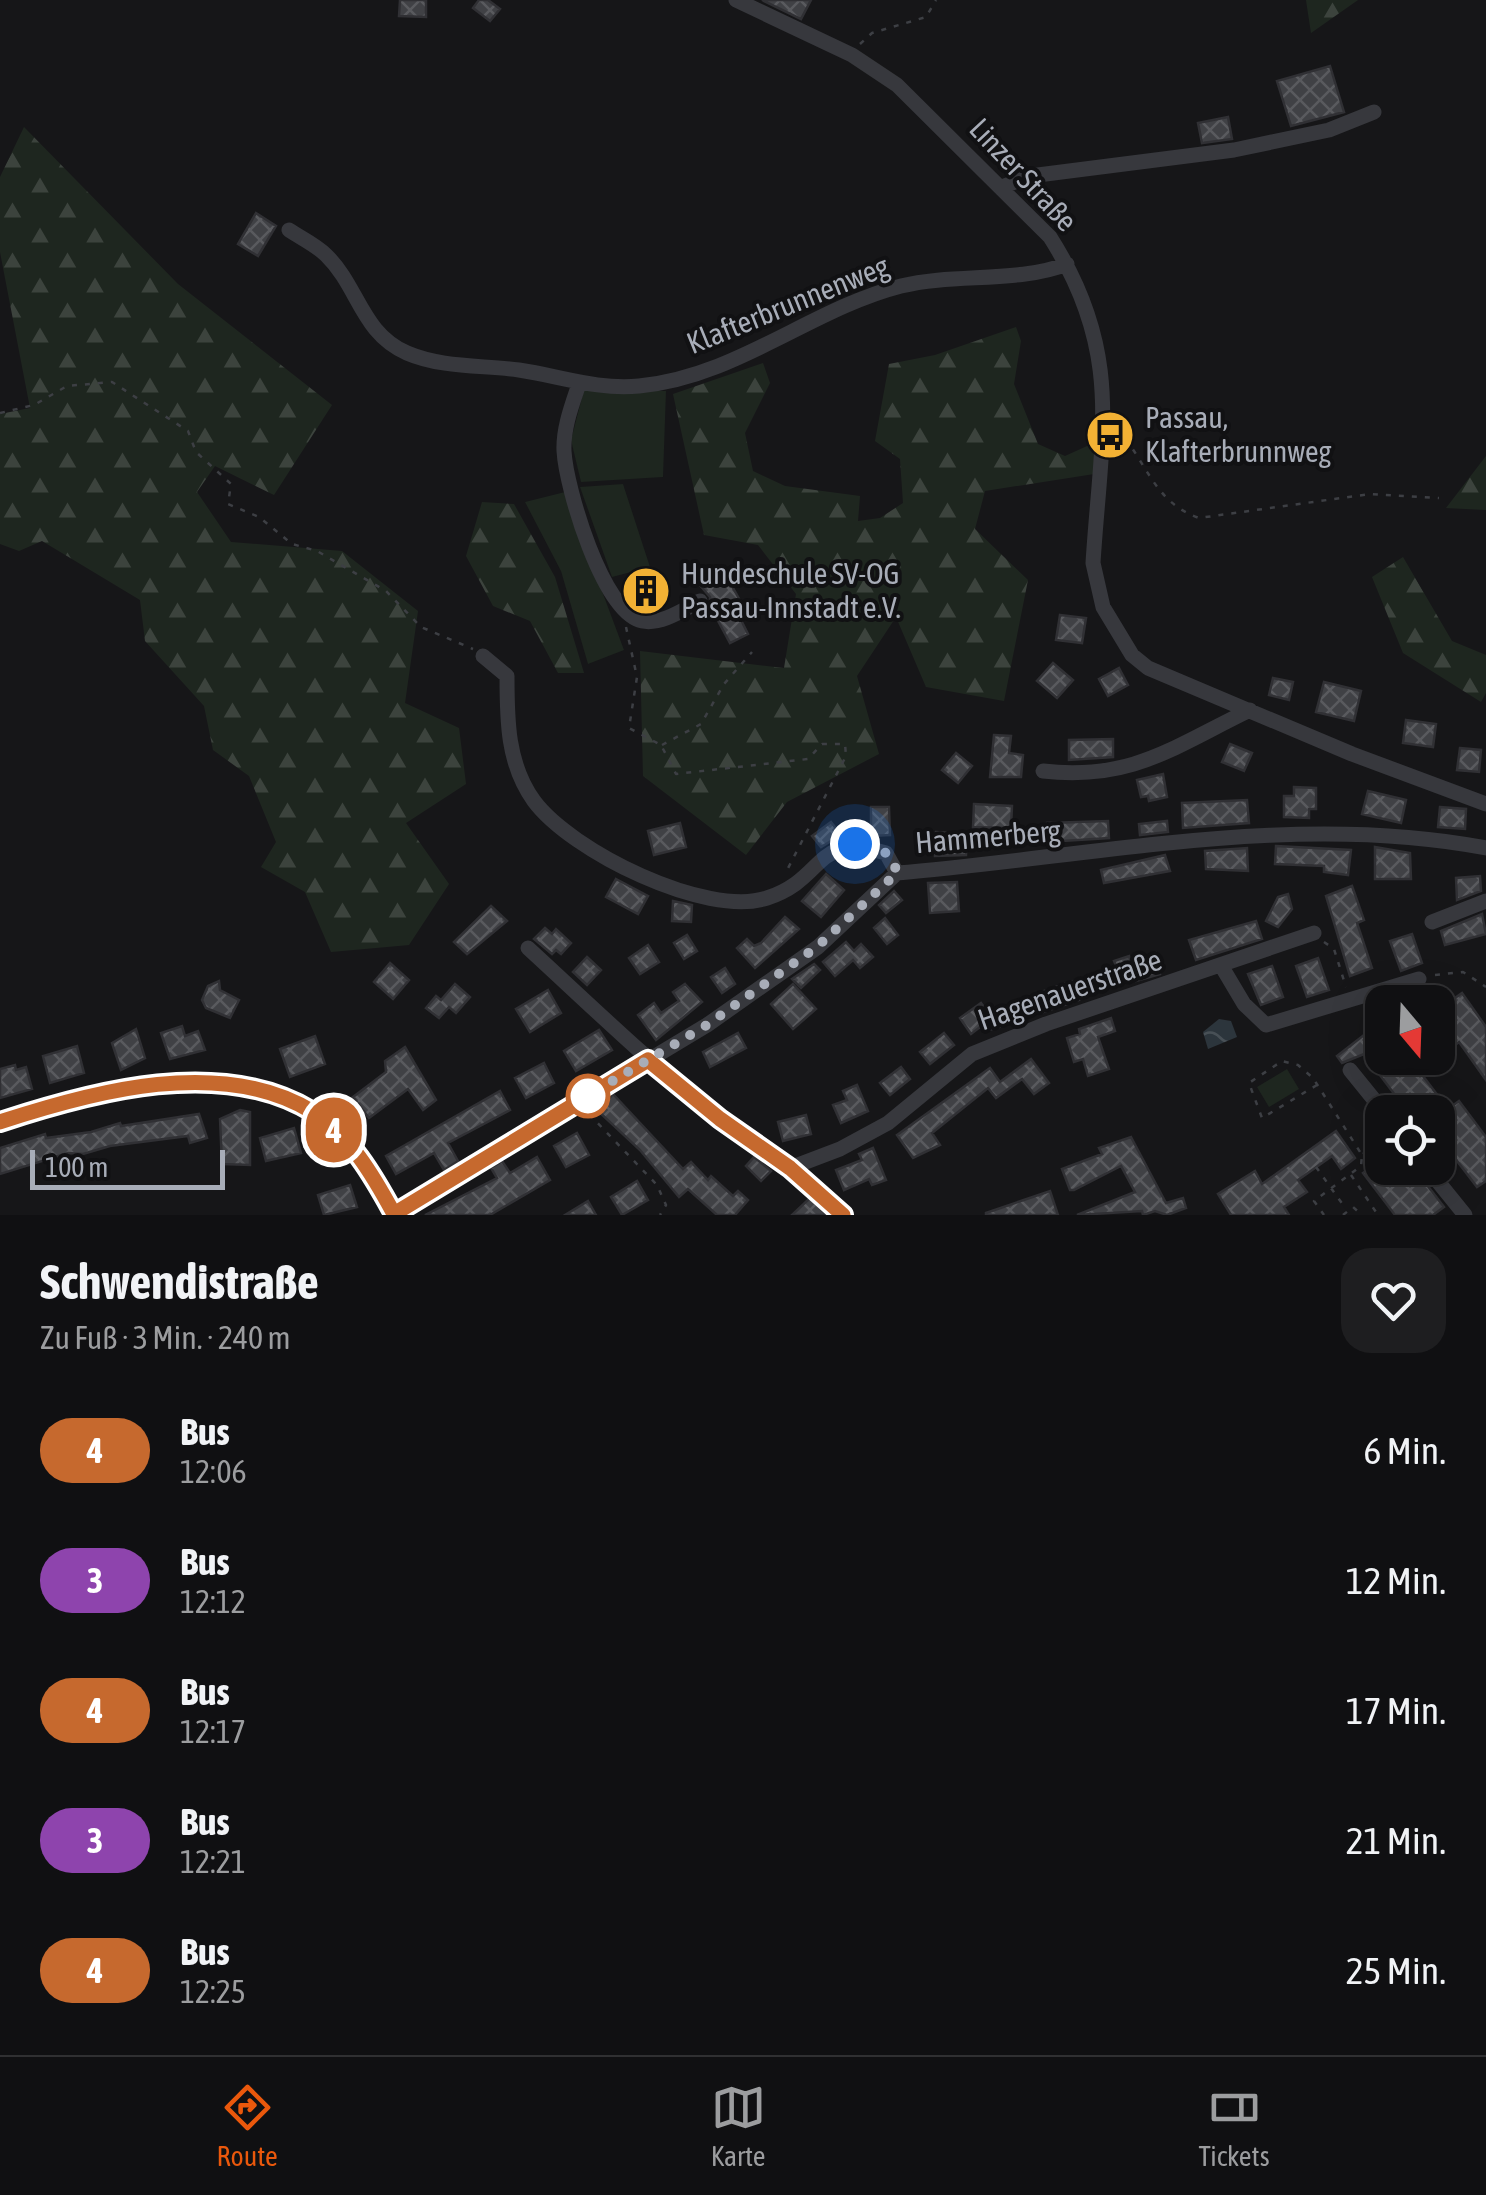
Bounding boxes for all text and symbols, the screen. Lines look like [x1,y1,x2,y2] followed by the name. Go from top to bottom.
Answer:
[963,111,1084,238] street label: Linzer Straße
[682,248,894,360] street label: Klafterbrunnenweg
[1145,400,1332,468] place label: Passau, Klafterbrunnweg
[1084,409,1136,461] bus stop icon: Passau, Klafterbrunnweg
[681,556,901,624] place label: Hundeschule SV-OG Passau-Innstadt e.V.
[620,565,672,617] building icon: Hundeschule SV-OG Passau-Innstadt e.V.
[914,813,1062,859] street label: Hammerberg
[830,819,880,869] your location
[973,942,1166,1036] street label: Hagenauerstraße
[1365,985,1455,1075] north arrow
[1365,985,1455,1185] map controls
[567,1075,609,1117] unlabelled marker
[1365,1095,1455,1185] button: locate
[302,1098,366,1162] line badge: 4
[326,1110,342,1150] text: 4
[30,1145,225,1190] scale bar
[45,1151,108,1183] text: 100 m
[1341,1248,1446,1353] button: heart
[40,1254,319,1309] text: Schwendistraße
[40,1319,291,1356] text: Zu Fuß · 3 Min. · 240 m
[180,1410,230,1453] text: Bus
[1364,1429,1446,1472] text: 6 Min.
[87,1430,103,1470] text: 4
[180,1453,247,1490] text: 12:06
[180,1540,230,1583] text: Bus
[1346,1559,1446,1602] text: 12 Min.
[87,1560,103,1600] text: 3
[180,1583,246,1620] text: 12:12
[180,1670,230,1713] text: Bus
[1346,1689,1446,1732] text: 17 Min.
[87,1690,103,1730] text: 4
[180,1713,246,1750] text: 12:17
[180,1800,230,1843] text: Bus
[1346,1819,1446,1862] text: 21 Min.
[87,1820,103,1860] text: 3
[180,1843,246,1880] text: 12:21
[180,1930,230,1973] text: Bus
[1346,1949,1446,1992] text: 25 Min.
[87,1950,103,1990] text: 4
[180,1973,246,2010] text: 12:25
[216,2080,278,2172] tab: Route
[711,2080,766,2172] tab: Karte
[1199,2080,1270,2172] tab: Tickets

